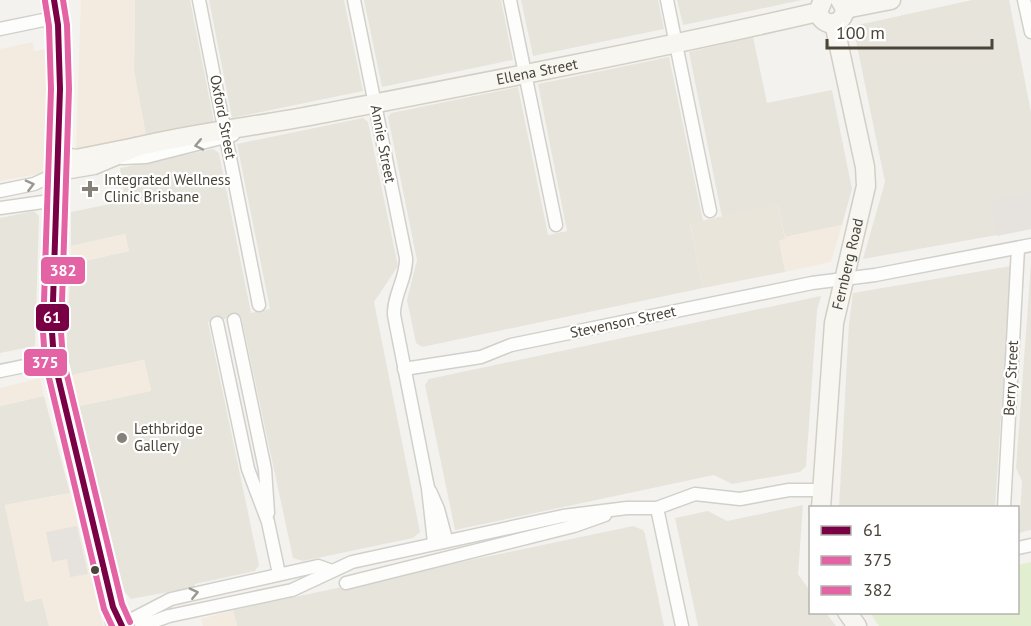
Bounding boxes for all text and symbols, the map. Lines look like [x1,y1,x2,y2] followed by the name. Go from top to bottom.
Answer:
[827,12,992,50] scale bar
[836,21,885,44] text: 100 m
[494,54,579,89] street label: Ellena Street
[206,73,241,161] street label: Oxford Street
[367,103,400,185] street label: Annie Street
[194,138,204,151] one-way arrow
[104,170,231,206] place label: Integrated Wellness Clinic Brisbane
[25,179,35,192] one-way arrow
[81,180,99,198] marker: Integrated Wellness Clinic Brisbane
[827,216,867,312] street label: Fernberg Road
[40,256,86,285] line badge: 382
[49,260,77,280] text: 382
[568,301,678,342] street label: Stevenson Street
[35,303,70,332] line badge: 61
[43,307,61,327] text: 61
[999,340,1022,416] street label: Berry Street
[23,348,68,377] line badge: 375
[31,352,59,372] text: 375
[134,419,203,455] place label: Lethbridge Gallery
[115,431,129,445] marker: Lethbridge Gallery
[809,506,1019,614] legend
[863,518,883,541] text: 61
[863,548,892,571] text: 375
[89,564,101,576] unlabelled marker
[863,578,892,601] text: 382
[189,588,199,601] one-way arrow

